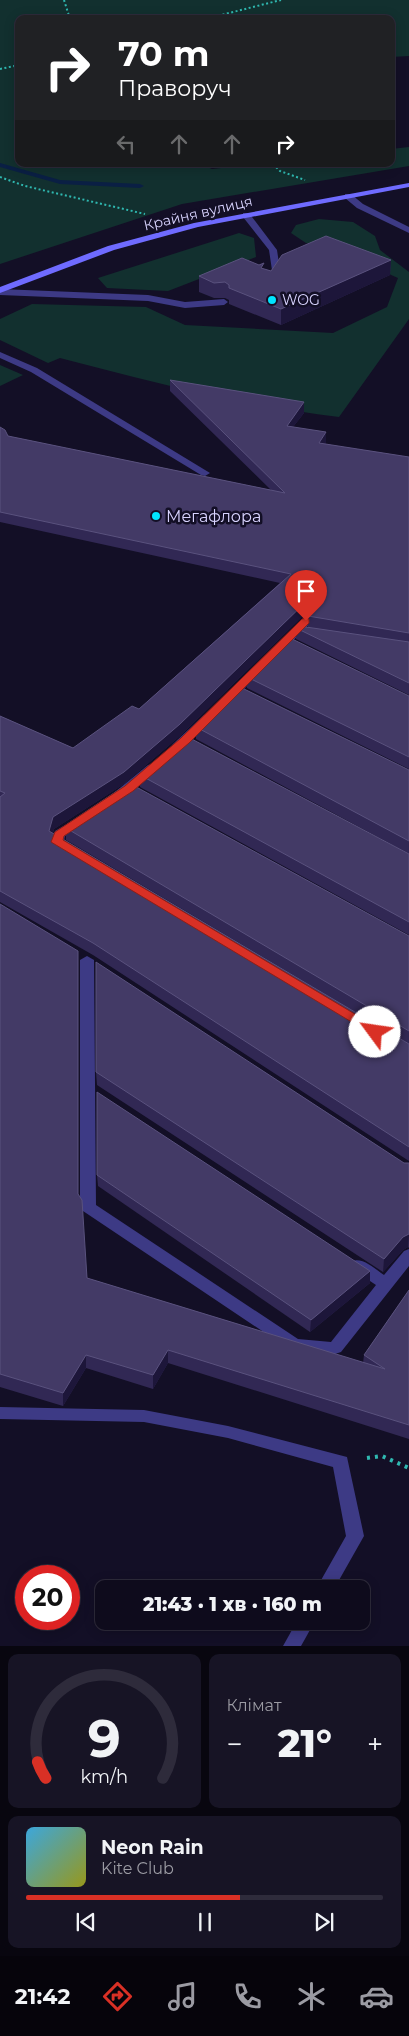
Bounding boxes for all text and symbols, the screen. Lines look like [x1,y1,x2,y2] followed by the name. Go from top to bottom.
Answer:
[118,32,209,75] text: 70 m
[35,35,100,100] icon: right
[118,75,232,102] text: Праворуч
[112,130,140,158] icon: left
[165,130,193,158] icon: ahead
[218,130,246,158] icon: ahead
[271,130,299,158] icon: right
[142,192,254,234] street label: Крайня вулиця
[282,291,320,309] place label: WOG
[266,294,278,306] marker: WOG
[166,507,261,526] place label: Мегафлора
[150,510,162,522] marker: Мегафлора
[285,570,327,621] pin
[292,577,320,605] icon: arrive
[348,1005,400,1057] position arrow
[15,1565,80,1630] speed limit sign: 20
[143,1593,322,1616] text: 21:43 · 1 хв · 160 m
[227,1696,282,1715] text: Клімат
[88,1707,121,1770] text: 9
[278,1720,332,1767] text: 21°
[227,1727,243,1761] text: −
[367,1727,383,1761] text: +
[80,1766,128,1787] text: km/h
[101,1836,204,1859] text: Neon Rain
[101,1859,174,1878] text: Kite Club
[72,1908,100,1936] icon: previous
[191,1908,219,1936] icon: pause
[310,1908,338,1936] icon: next
[100,1979,135,2014] icon: directions
[165,1979,200,2014] icon: music
[230,1979,265,2014] icon: phone
[294,1979,329,2014] icon: climate
[359,1979,394,2014] icon: car
[15,1983,70,2010] text: 21:42

